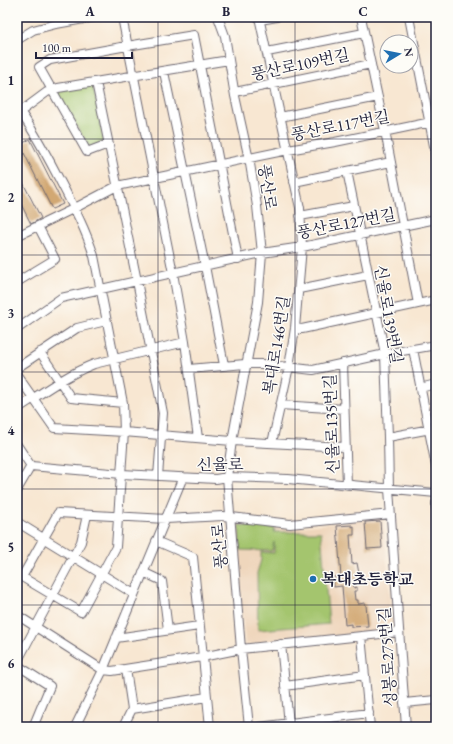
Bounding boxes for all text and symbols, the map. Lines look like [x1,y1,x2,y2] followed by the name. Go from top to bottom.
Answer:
[84,3,95,20] text: A
[222,3,230,20] text: B
[358,3,368,20] text: C
[36,34,132,60] scale bar
[379,34,419,74] north arrow
[42,40,72,56] text: 100 m
[249,44,351,85] street label: 풍산로109번길
[401,47,417,58] text: N
[8,72,15,89] text: 1
[289,106,391,145] street label: 풍산로117번길
[254,163,282,212] street label: 풍산로
[8,189,15,206] text: 2
[295,204,397,243] street label: 풍산로127번길
[369,263,408,365] street label: 신율로139번길
[258,294,295,396] street label: 복대로146번길
[8,305,15,322] text: 3
[319,373,344,474] street label: 신율로135번길
[8,422,15,439] text: 4
[197,454,244,475] street label: 신율로
[207,521,232,570] street label: 풍산로
[8,539,14,556] text: 5
[321,569,414,590] place label: 복대초등학교
[308,574,318,584] marker: 복대초등학교
[374,606,401,708] street label: 성봉로275번길
[8,655,15,672] text: 6

